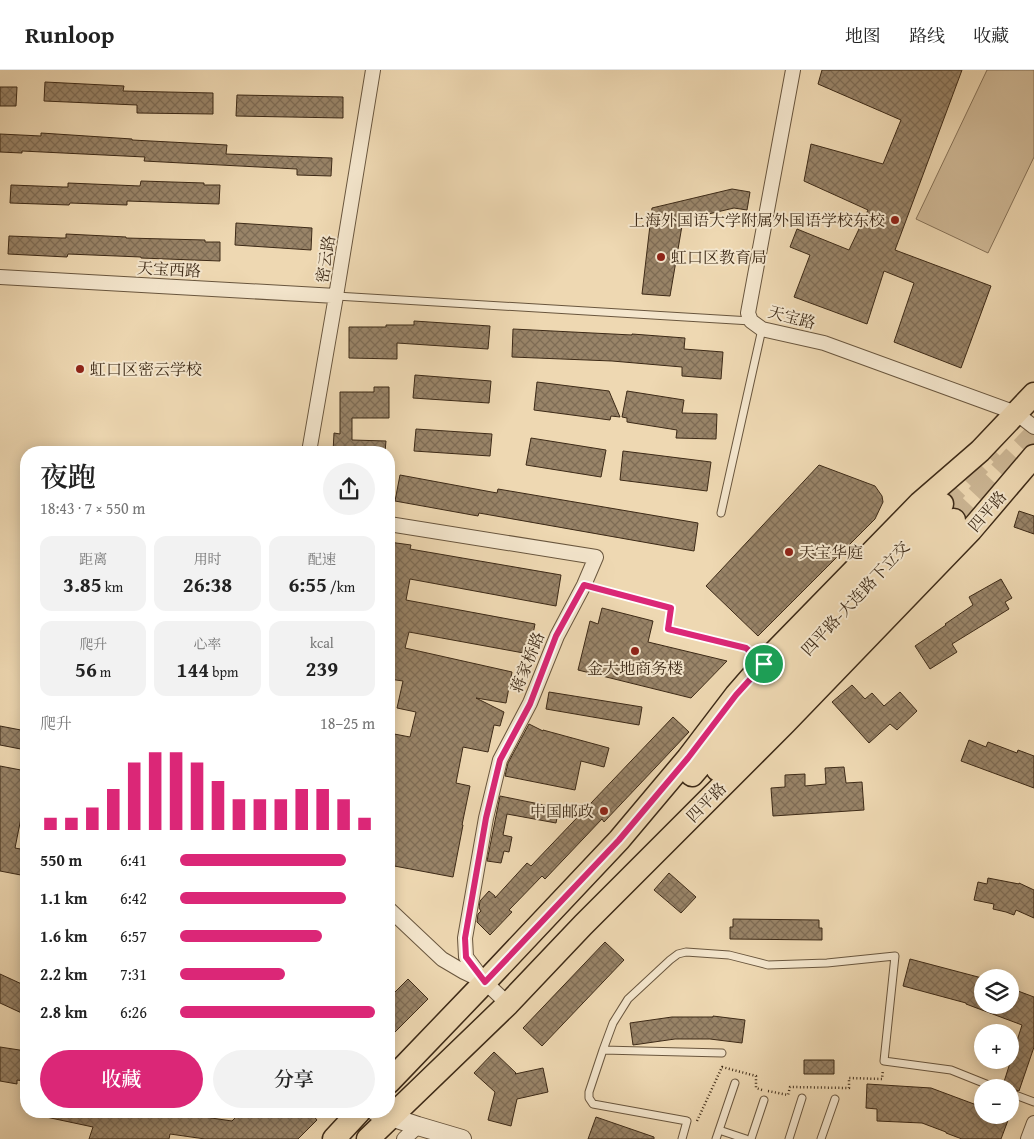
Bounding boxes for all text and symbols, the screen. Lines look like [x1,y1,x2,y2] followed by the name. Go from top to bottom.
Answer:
[25,17,114,52] text: Runloop
[845,22,881,49] text: 地图
[909,22,945,49] text: 路线
[973,22,1009,49] text: 收藏
[629,208,885,232] place label: 上海外国语大学附属外国语学校东校
[889,214,901,226] marker: 上海外国语大学附属外国语学校东校
[309,233,341,285] street label: 密云路
[671,245,767,269] place label: 虹口区教育局
[655,251,667,263] marker: 虹口区教育局
[136,255,202,283] street label: 天宝西路
[766,299,818,335] street label: 天宝路
[90,357,202,381] place label: 虹口区密云学校
[74,363,86,375] marker: 虹口区密云学校
[40,456,96,497] text: 夜跑
[323,463,375,515] button: share
[962,485,1012,537] street label: 四平路
[40,496,145,520] text: 18:43 · 7 × 550 m
[795,535,915,661] street label: 四平路-大连路下立交
[799,540,863,564] place label: 天宝华庭
[783,546,795,558] marker: 天宝华庭
[79,549,107,569] text: 距离
[193,549,221,569] text: 用时
[308,549,336,569] text: 配速
[63,569,102,600] text: 3.85
[183,569,232,600] text: 26:38
[288,569,327,600] text: 6:55
[102,577,123,597] text: km
[327,577,355,597] text: /km
[504,628,550,696] street label: 蒋家桥路
[310,633,334,653] text: kcal
[79,634,107,654] text: 爬升
[193,634,221,654] text: 心率
[743,643,785,685] pin
[629,645,641,657] marker: 金大地商务楼
[750,650,778,678] icon: arrive
[306,653,338,684] text: 239
[75,654,97,685] text: 56
[177,654,209,685] text: 144
[587,656,683,680] place label: 金大地商务楼
[97,662,111,682] text: m
[209,662,238,682] text: bpm
[40,711,72,735] text: 爬升
[320,711,375,735] text: 18–25 m
[681,777,731,827] street label: 四平路
[530,799,594,823] place label: 中国邮政
[598,805,610,817] marker: 中国邮政
[40,848,82,872] text: 550 m
[120,848,147,872] text: 6:41
[40,886,87,910] text: 1.1 km
[120,886,147,910] text: 6:42
[40,924,87,948] text: 1.6 km
[120,924,147,948] text: 6:57
[40,962,87,986] text: 2.2 km
[120,962,147,986] text: 7:31
[974,969,1019,1124] map controls
[974,969,1019,1014] button: layers
[40,1000,87,1024] text: 2.8 km
[120,1000,147,1024] text: 6:26
[974,1024,1019,1069] button: +
[40,1050,203,1108] button: 收藏
[213,1050,375,1108] button: 分享
[974,1079,1019,1124] button: −

